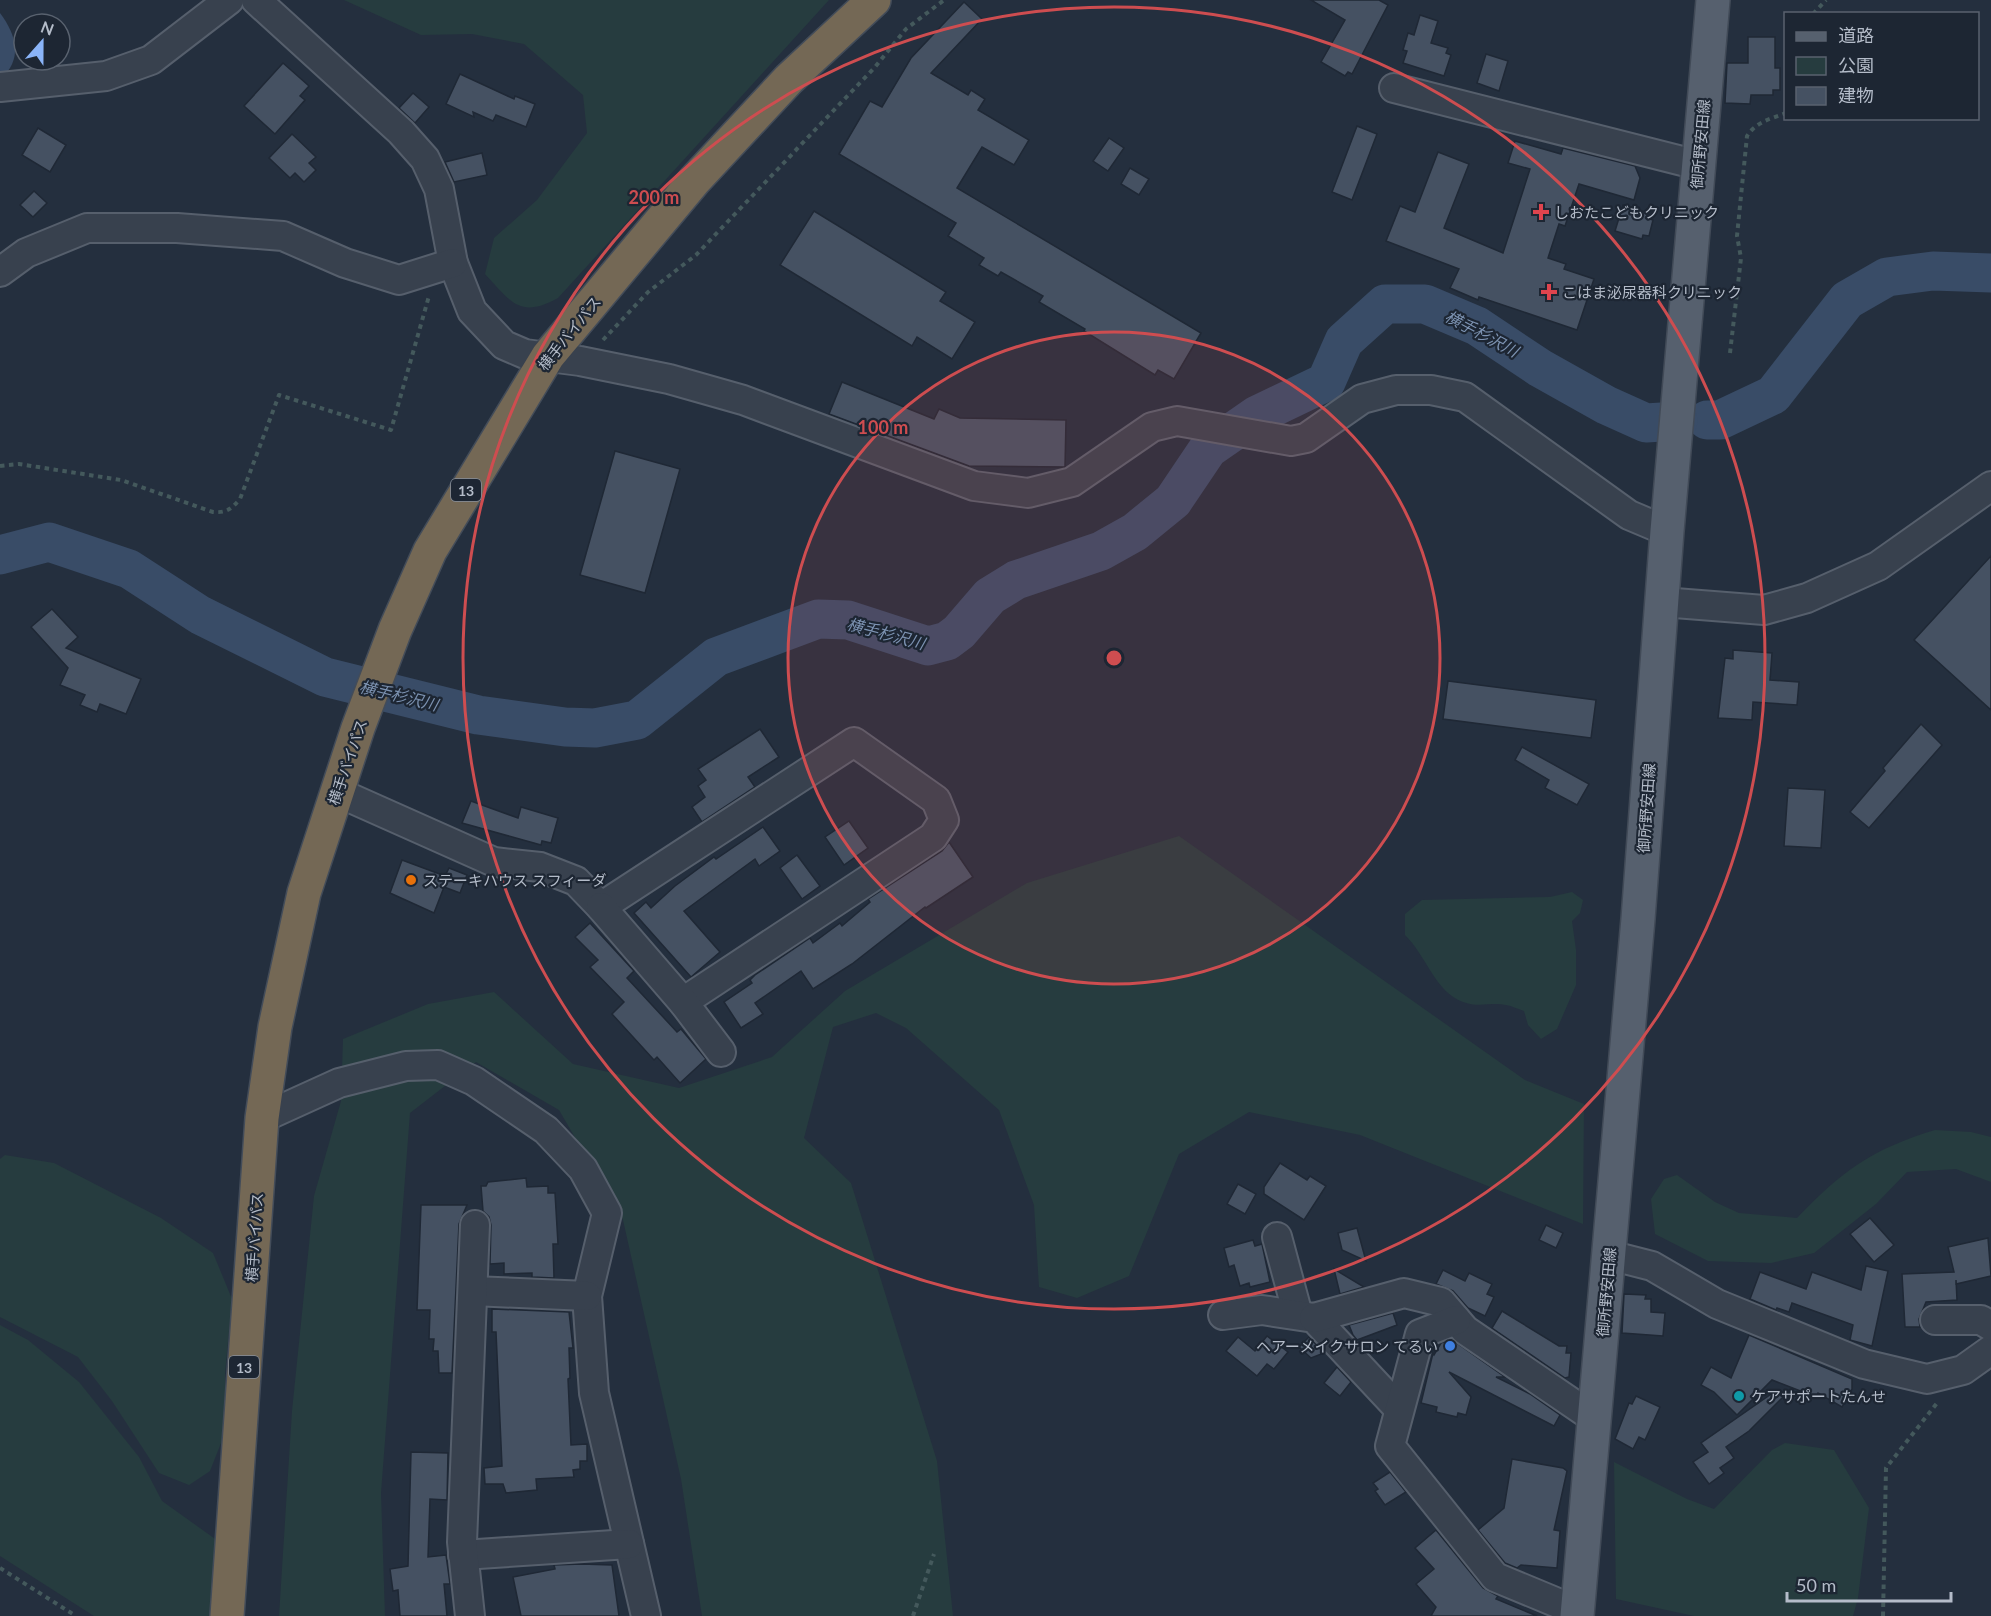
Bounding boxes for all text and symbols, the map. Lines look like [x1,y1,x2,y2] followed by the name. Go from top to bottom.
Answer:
[12,12,72,72] north arrow
[1784,12,1979,120] legend
[38,16,57,39] text: N
[1838,24,1874,46] text: 道路
[1838,54,1874,76] text: 公園
[1838,84,1874,106] text: 建物
[1687,98,1713,190] street label: 御所野安田線
[629,186,679,208] text: 200 m
[1532,203,1550,221] marker: しおたこどもクリニック
[1554,203,1719,221] place label: しおたこどもクリニック
[1540,283,1558,301] marker: こはま泌尿器科クリニック
[1562,283,1742,301] place label: こはま泌尿器科クリニック
[534,292,604,374] street label: 横手バイパス
[1442,306,1524,361] water label: 横手杉沢川
[858,416,908,438] text: 100 m
[451,479,481,501] road number: 13
[845,613,929,653] water label: 横手杉沢川
[1104,648,1124,668] centre of rings
[358,676,442,714] water label: 横手杉沢川
[324,717,370,807] street label: 横手バイパス
[1634,762,1658,854] street label: 御所野安田線
[423,871,607,889] place label: ステーキハウス スフィーダ
[404,873,418,887] marker: ステーキハウス スフィーダ
[242,1192,266,1282] street label: 横手バイパス
[1593,1246,1619,1338] street label: 御所野安田線
[1256,1337,1438,1355] place label: ヘアーメイクサロン てるい
[1443,1339,1457,1353] marker: ヘアーメイクサロン てるい
[229,1356,259,1378] road number: 13
[1751,1387,1886,1405] place label: ケアサポートたんせ
[1732,1389,1746,1403] marker: ケアサポートたんせ
[1787,1565,1950,1603] scale bar
[1796,1574,1836,1596] text: 50 m

